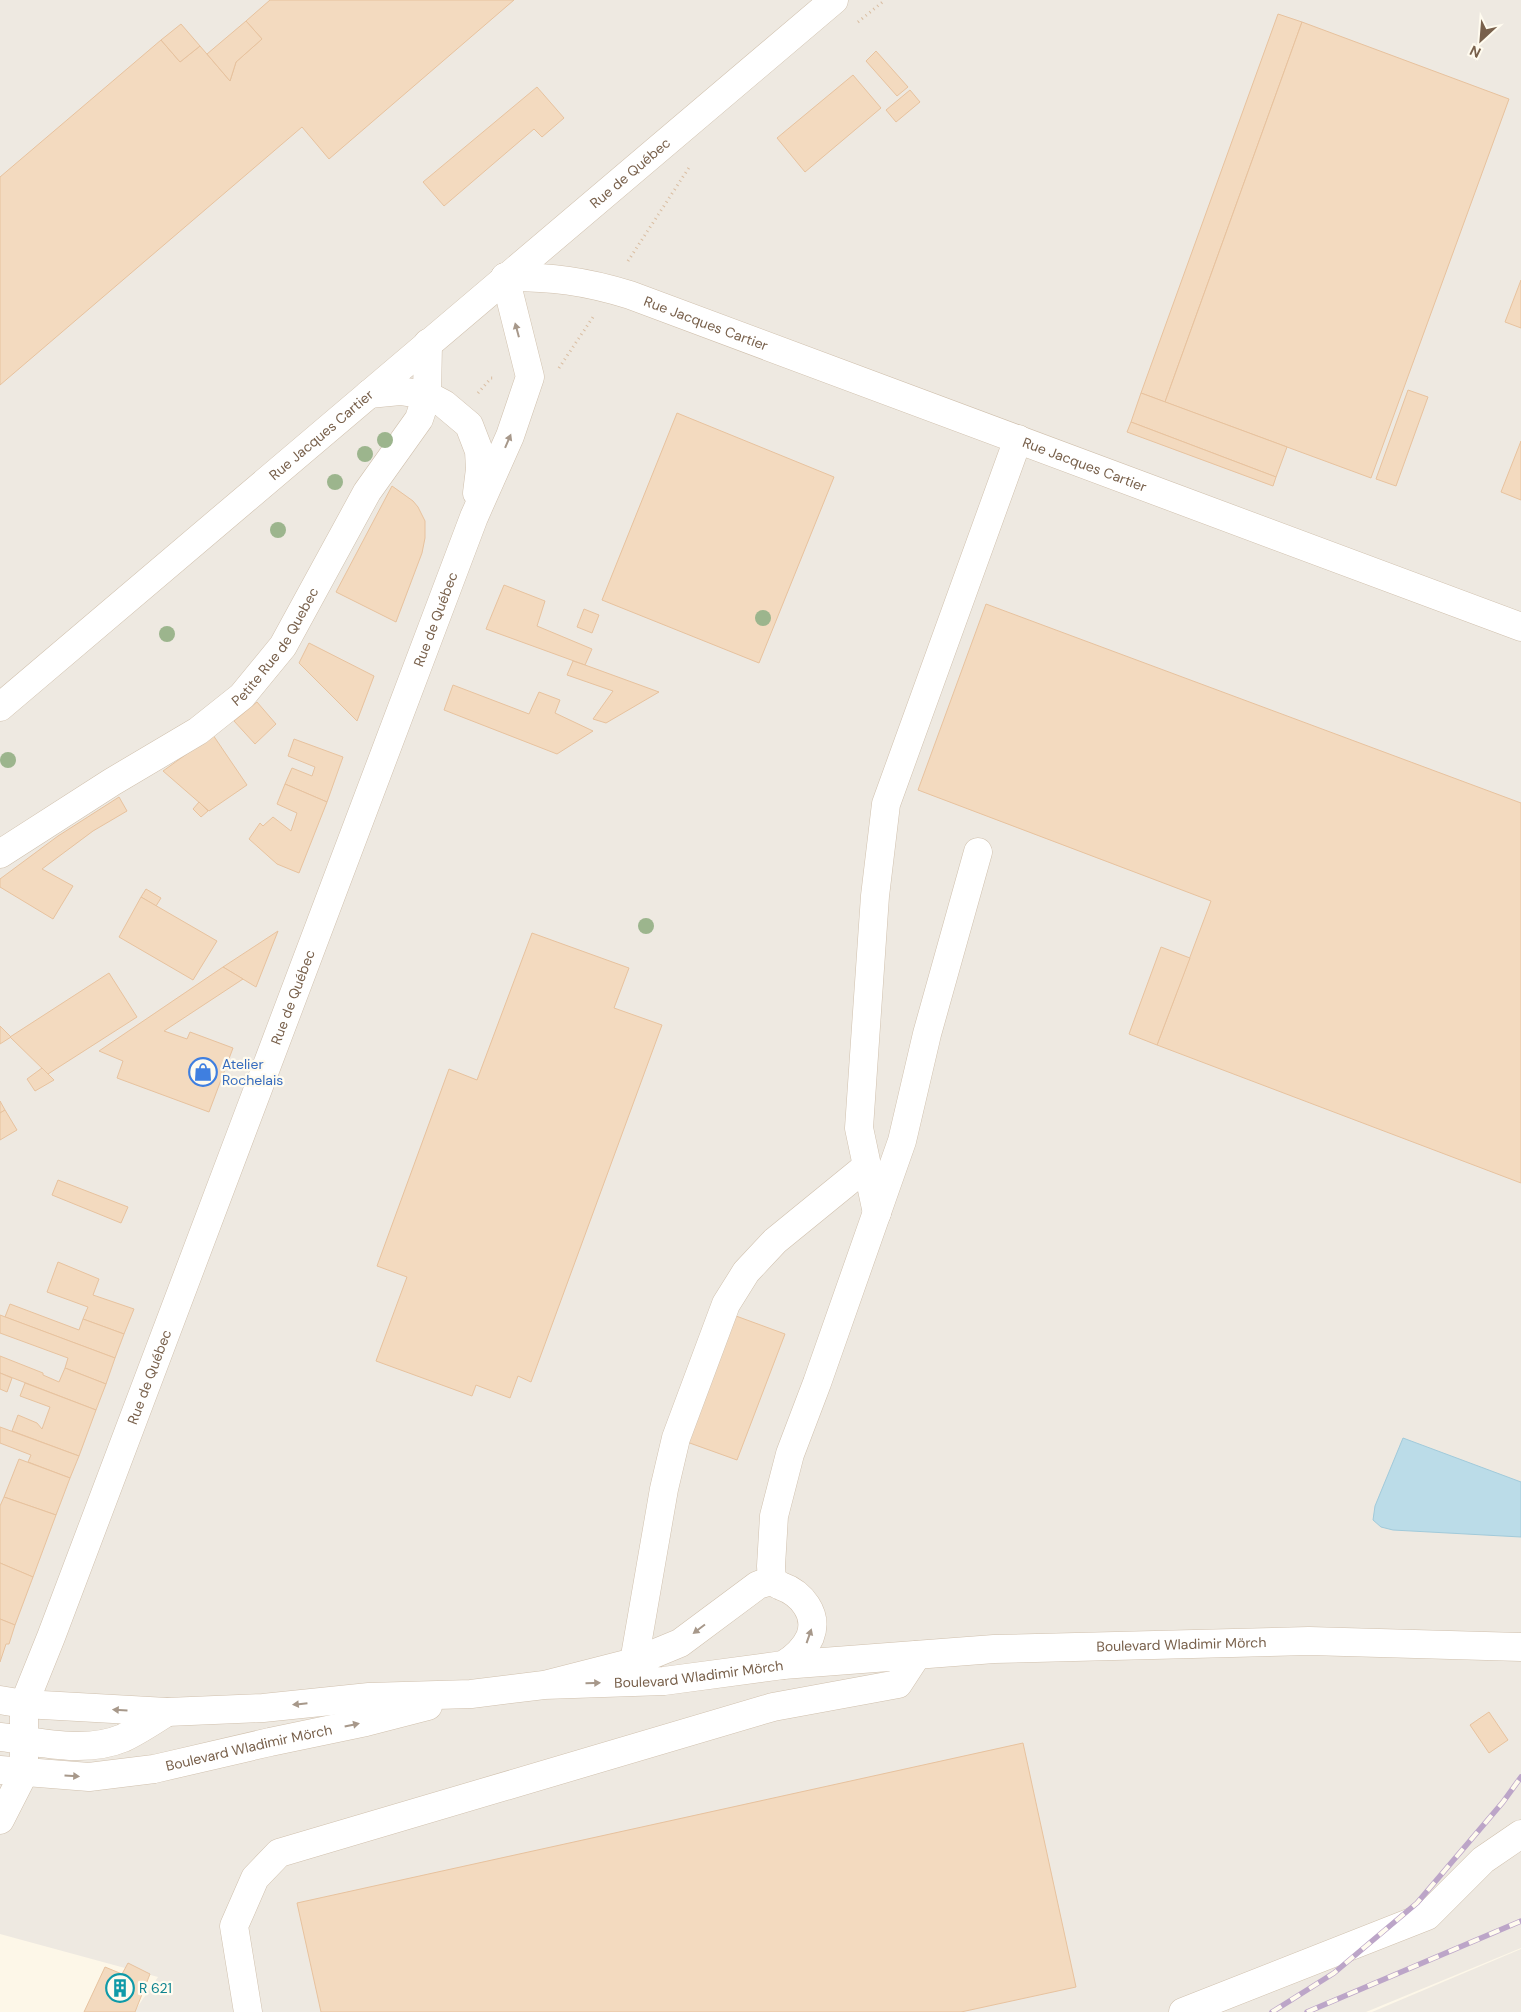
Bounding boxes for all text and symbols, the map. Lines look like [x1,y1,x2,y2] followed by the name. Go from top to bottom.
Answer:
[1456,15,1506,65] north arrow
[1467,41,1484,62] text: N
[586,134,674,212] street label: Rue de Québec
[641,292,771,355] street label: Rue Jacques Cartier
[513,322,521,337] one-way arrow
[265,386,377,484] street label: Rue Jacques Cartier
[1020,433,1149,496] street label: Rue Jacques Cartier
[504,434,512,448] one-way arrow
[409,569,462,669] street label: Rue de Québec
[228,584,322,710] street label: Petite Rue de Quebec
[267,947,319,1047] street label: Rue de Québec
[222,1055,283,1089] place label: Atelier Rochelais
[188,1057,218,1087] shop icon: Atelier Rochelais
[123,1327,175,1427] street label: Rue de Québec
[693,1623,706,1634] one-way arrow
[806,1628,813,1643] one-way arrow
[1096,1633,1267,1655] street label: Boulevard Wladimir Mörch
[614,1656,784,1692] street label: Boulevard Wladimir Mörch
[585,1679,601,1687] one-way arrow
[291,1700,307,1708] one-way arrow
[112,1705,128,1713] one-way arrow
[164,1720,334,1775] street label: Boulevard Wladimir Mörch
[344,1721,360,1729] one-way arrow
[64,1772,80,1780] one-way arrow
[105,1973,135,2003] building icon: R 621
[139,1979,172,1997] place label: R 621

